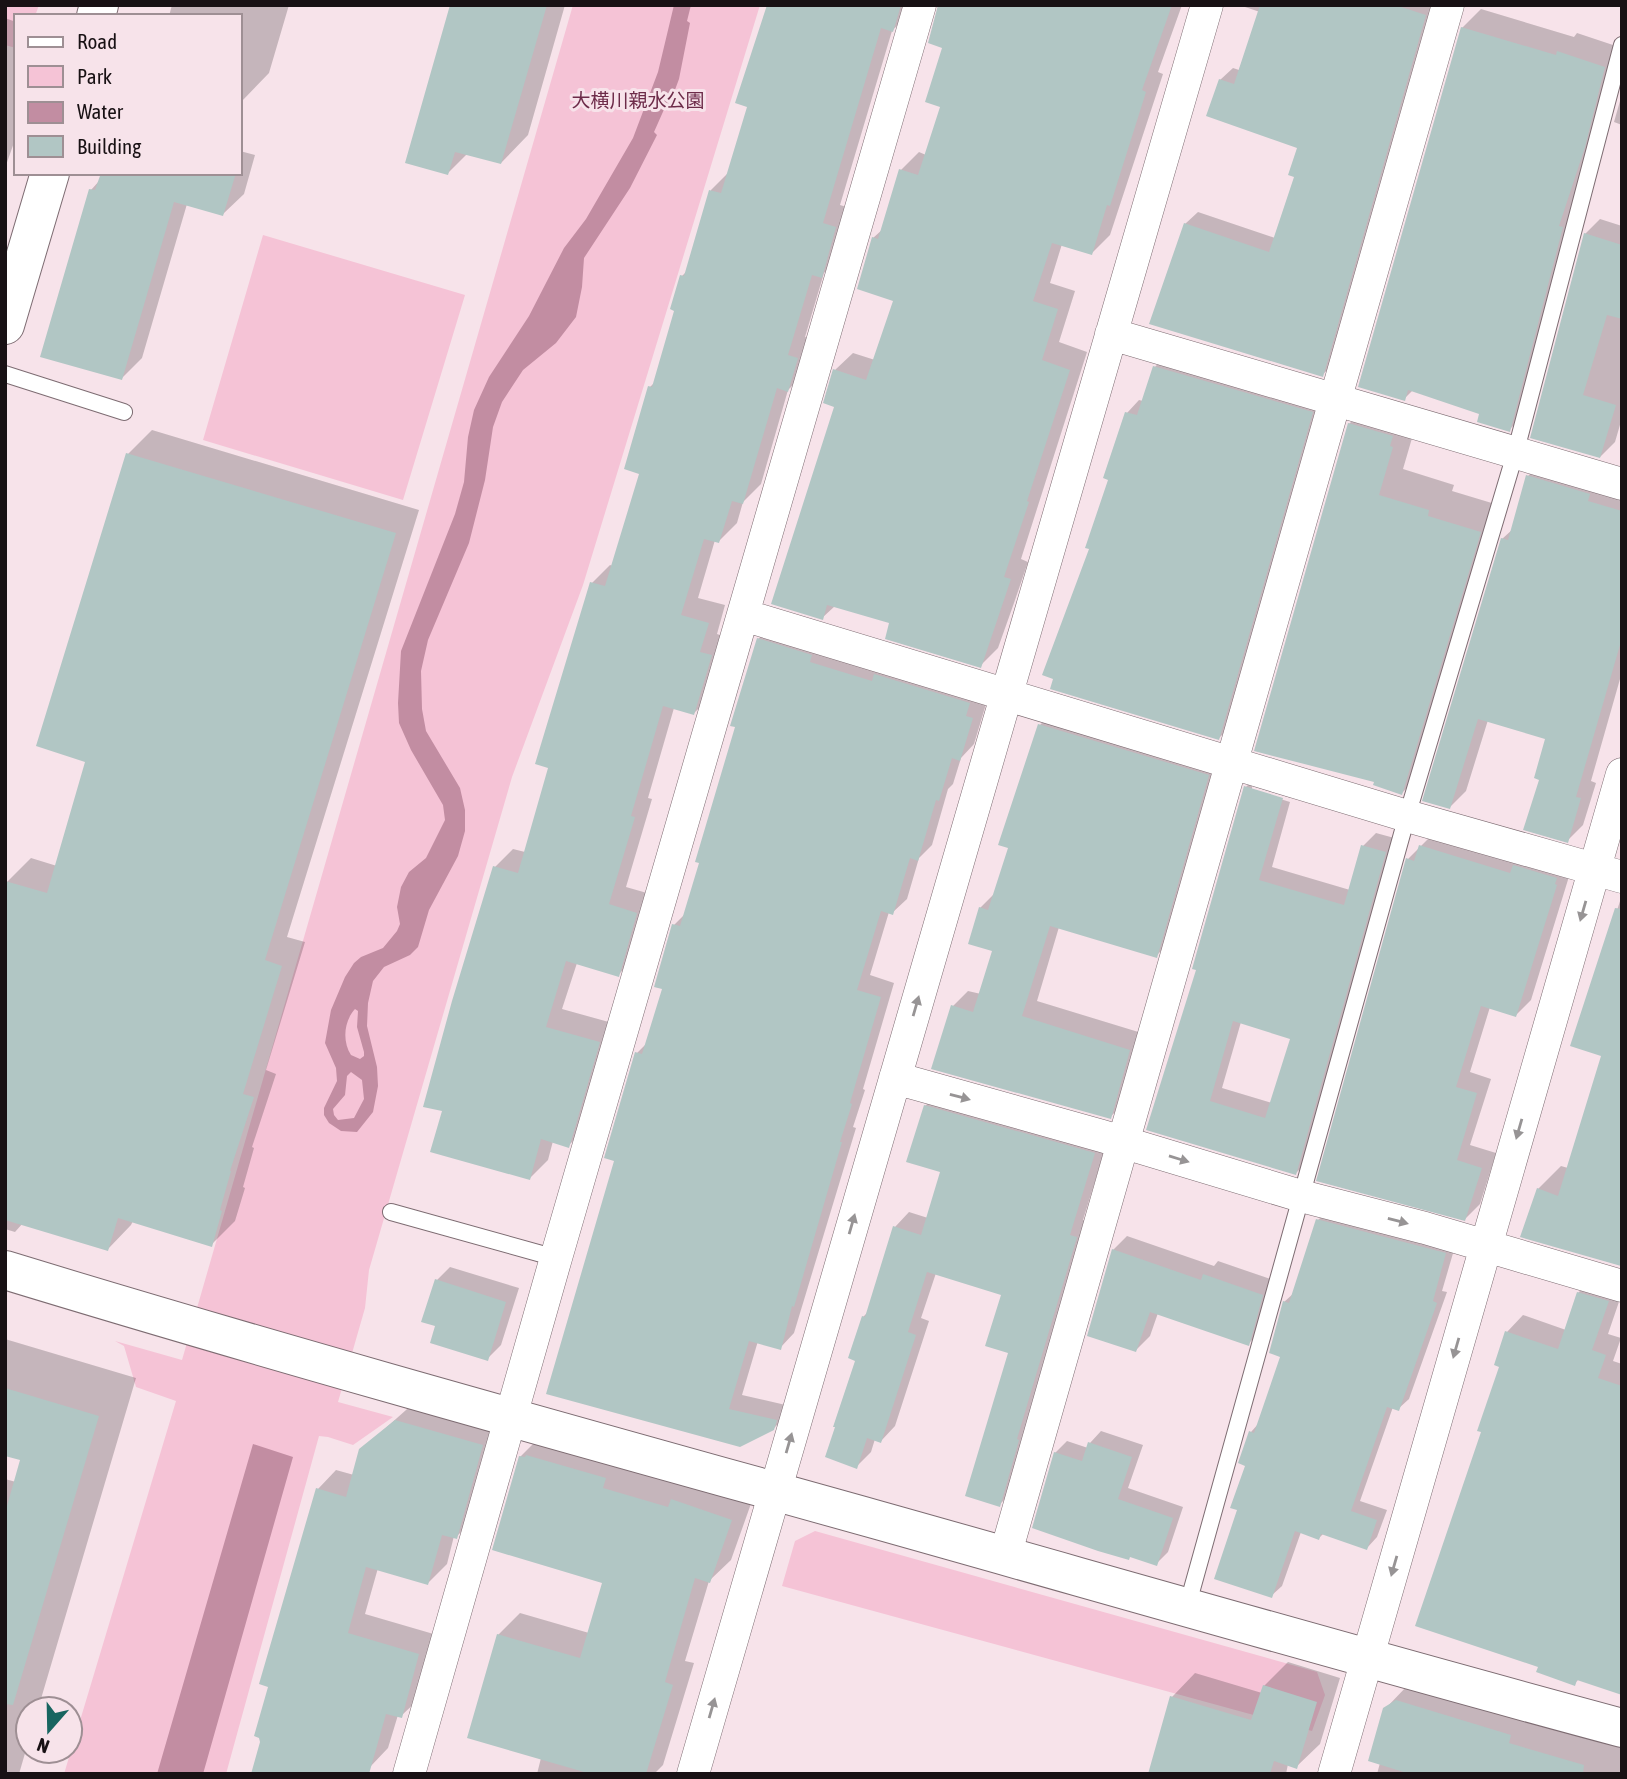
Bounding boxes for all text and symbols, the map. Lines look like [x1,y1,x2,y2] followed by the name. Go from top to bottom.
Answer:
[14,14,242,175] legend
[77,29,117,53] text: Road
[77,64,112,88] text: Park
[571,89,705,111] park label: 大横川親水公園
[77,99,124,123] text: Water
[77,134,141,158] text: Building
[1577,900,1587,921] one-way arrow
[911,995,921,1016] one-way arrow
[950,1092,971,1102] one-way arrow
[1513,1119,1523,1140] one-way arrow
[1169,1155,1190,1165] one-way arrow
[848,1213,858,1234] one-way arrow
[1387,1216,1409,1227] one-way arrow
[1450,1337,1461,1359] one-way arrow
[784,1432,794,1453] one-way arrow
[1388,1556,1399,1578] one-way arrow
[14,1695,84,1765] north arrow
[707,1697,717,1718] one-way arrow
[34,1734,52,1758] text: N

